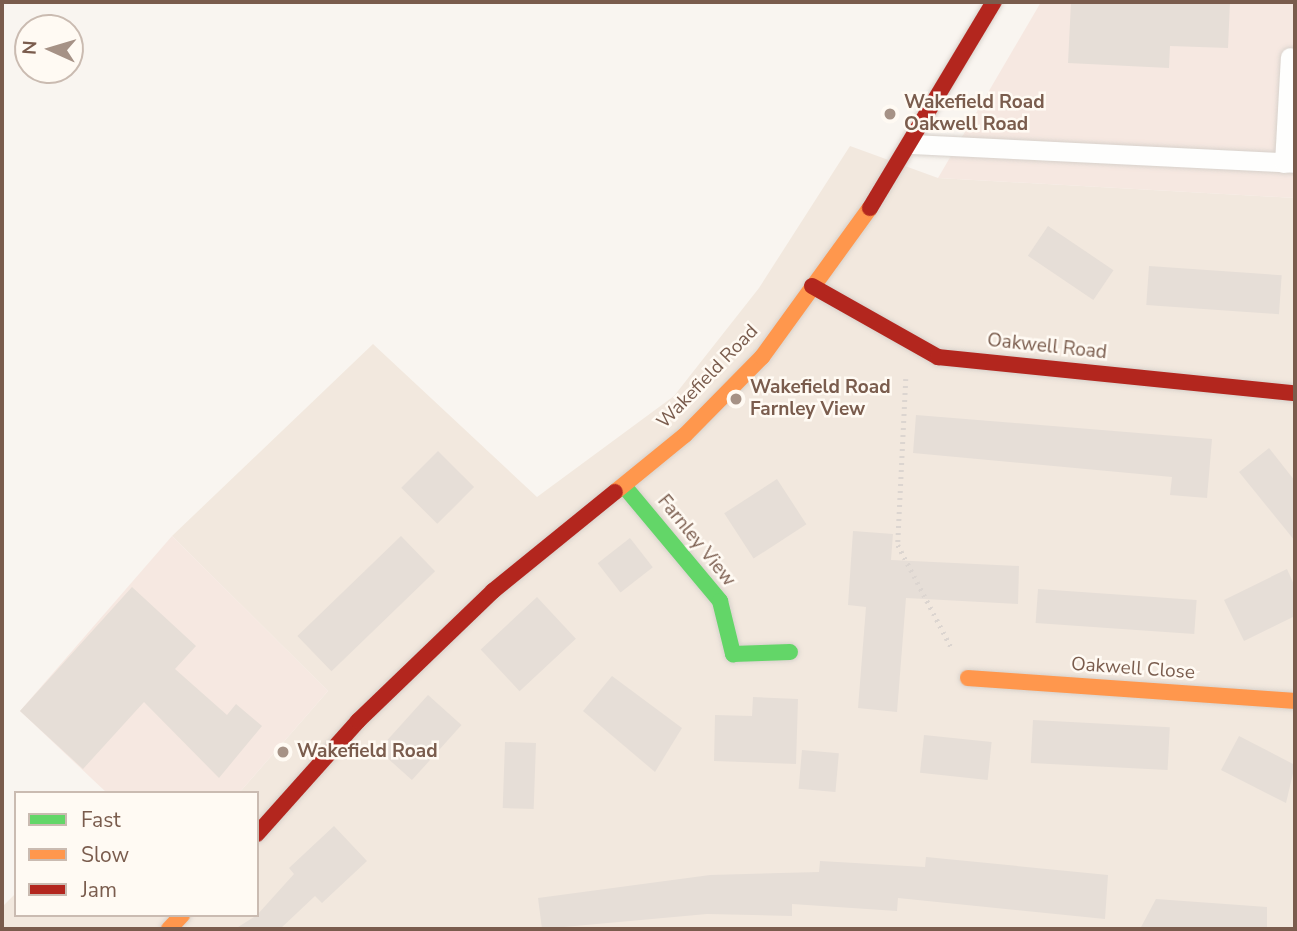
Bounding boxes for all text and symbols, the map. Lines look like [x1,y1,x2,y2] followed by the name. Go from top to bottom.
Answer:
[14,14,84,84] north arrow
[17,40,44,56] text: N
[904,92,1045,136] place label: Wakefield Road Oakwell Road
[882,106,898,122] marker: Wakefield Road Oakwell Road
[653,320,763,434] street label: Wakefield Road
[986,329,1108,365] street label: Oakwell Road
[750,377,891,421] place label: Wakefield Road Farnley View
[728,391,744,407] marker: Wakefield Road Farnley View
[652,491,740,591] street label: Farnley View
[1070,653,1196,685] street label: Oakwell Close
[297,741,438,763] place label: Wakefield Road
[275,744,291,760] marker: Wakefield Road
[14,791,259,917] legend
[81,806,121,834] text: Fast
[81,841,129,869] text: Slow
[81,876,117,904] text: Jam

